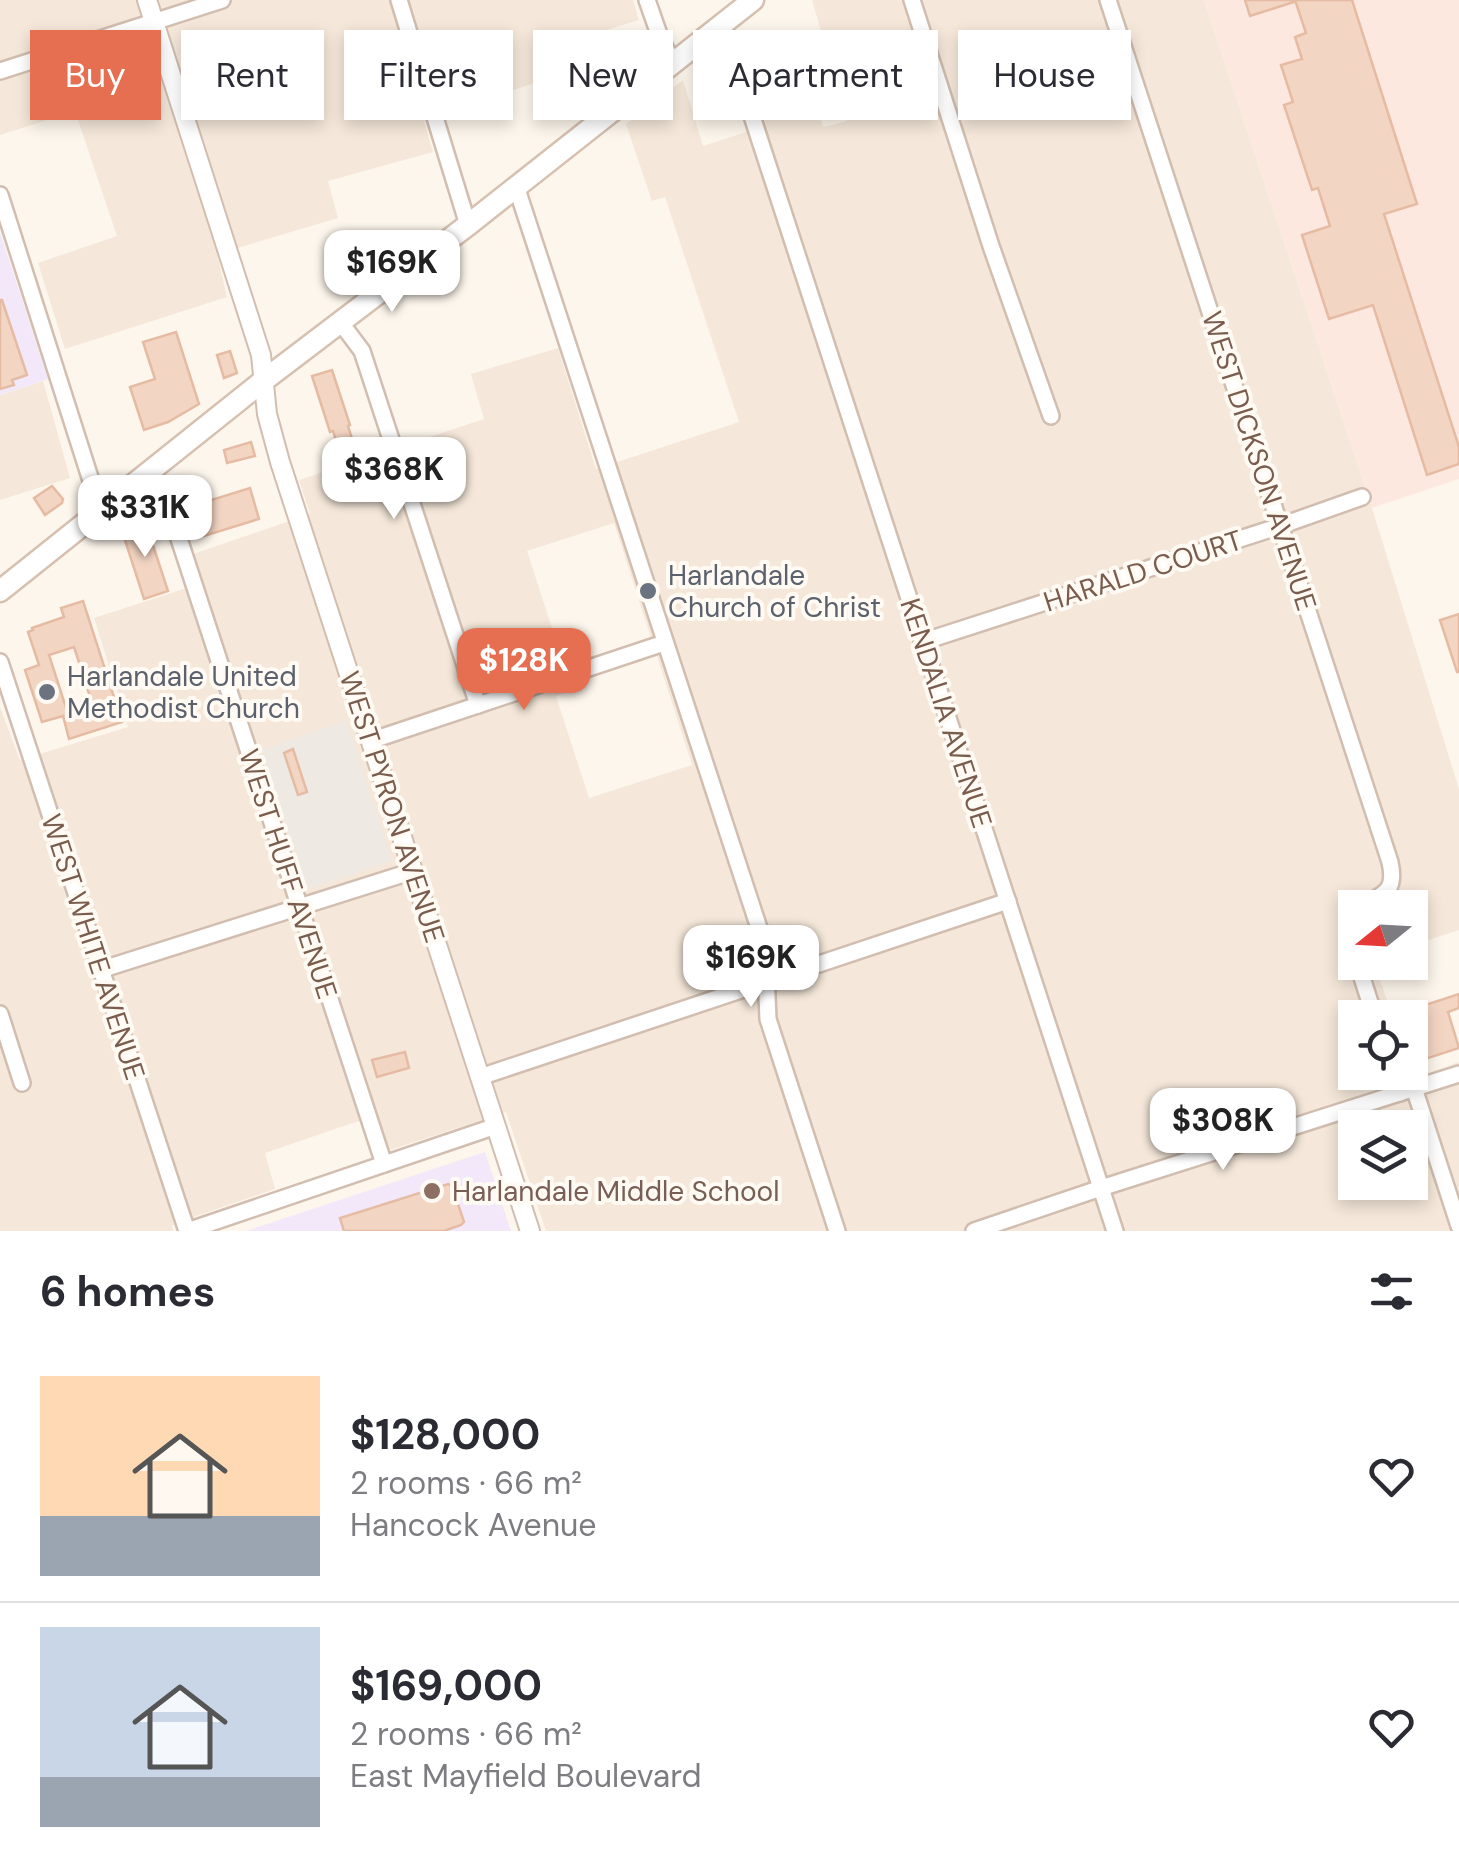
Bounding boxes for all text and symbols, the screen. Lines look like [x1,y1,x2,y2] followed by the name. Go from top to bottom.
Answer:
[30,30,161,120] chip: Buy
[181,30,324,120] chip: Rent
[344,30,513,120] chip: Filters
[533,30,673,120] chip: New
[693,30,938,120] chip: Apartment
[958,30,1131,120] chip: House
[322,230,462,315] pin: $169K
[346,241,438,283] text: $169K
[1193,307,1325,615] street label: WEST DICKSON AVENUE
[324,437,464,522] pin: $368K
[344,448,444,490] text: $368K
[75,475,215,560] pin: $331K
[100,486,190,528] text: $331K
[1039,521,1247,621] street label: HARALD COURT
[668,557,881,626] place label: Harlandale Church of Christ
[637,580,659,602] marker: Harlandale Church of Christ
[891,594,1001,832] street label: KENDALIA AVENUE
[454,628,594,713] pin: $128K
[479,639,569,681] text: $128K
[67,658,300,727] place label: Harlandale United Methodist Church
[331,667,453,947] street label: WEST PYRON AVENUE
[36,681,58,703] marker: Harlandale United Methodist Church
[230,744,346,1004] street label: WEST HUFF AVENUE
[33,809,153,1085] street label: WEST WHITE AVENUE
[1338,890,1428,980] north arrow
[1338,890,1428,1200] map controls
[681,925,821,1010] pin: $169K
[705,936,797,978] text: $169K
[1338,1000,1428,1090] button: locate
[1153,1088,1293,1173] pin: $308K
[1172,1099,1274,1141] text: $308K
[1338,1110,1428,1200] button: layers
[452,1173,779,1210] place label: Harlandale Middle School
[421,1180,443,1202] marker: Harlandale Middle School
[40,1264,215,1319] text: 6 homes
[1364,1264,1419,1319] icon: filters
[350,1407,540,1462] text: $128,000
[120,1416,240,1536] icon: home
[1364,1449,1419,1504] icon: heart
[350,1462,582,1504] text: 2 rooms · 66 m²
[350,1504,597,1546] text: Hancock Avenue
[350,1658,542,1713] text: $169,000
[120,1667,240,1787] icon: home
[1364,1700,1419,1755] icon: heart
[350,1713,582,1755] text: 2 rooms · 66 m²
[350,1755,702,1797] text: East Mayfield Boulevard

